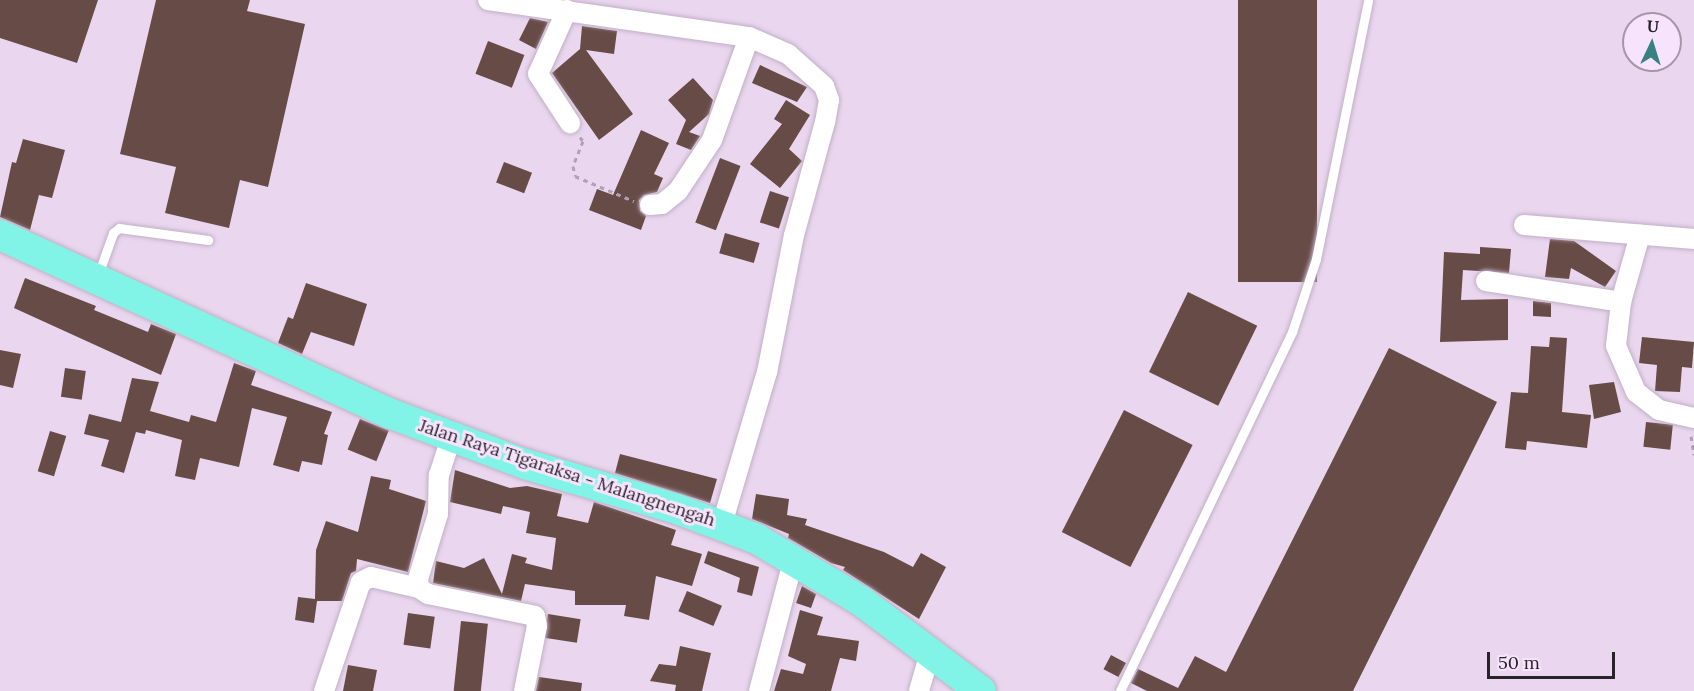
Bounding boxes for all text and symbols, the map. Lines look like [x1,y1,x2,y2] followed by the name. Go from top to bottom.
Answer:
[1622,12,1682,72] north arrow
[1646,16,1660,36] text: U
[416,415,718,531] street label: Jalan Raya Tigaraksa - Malangnengah
[1490,640,1618,678] scale bar
[1498,651,1540,674] text: 50 m

